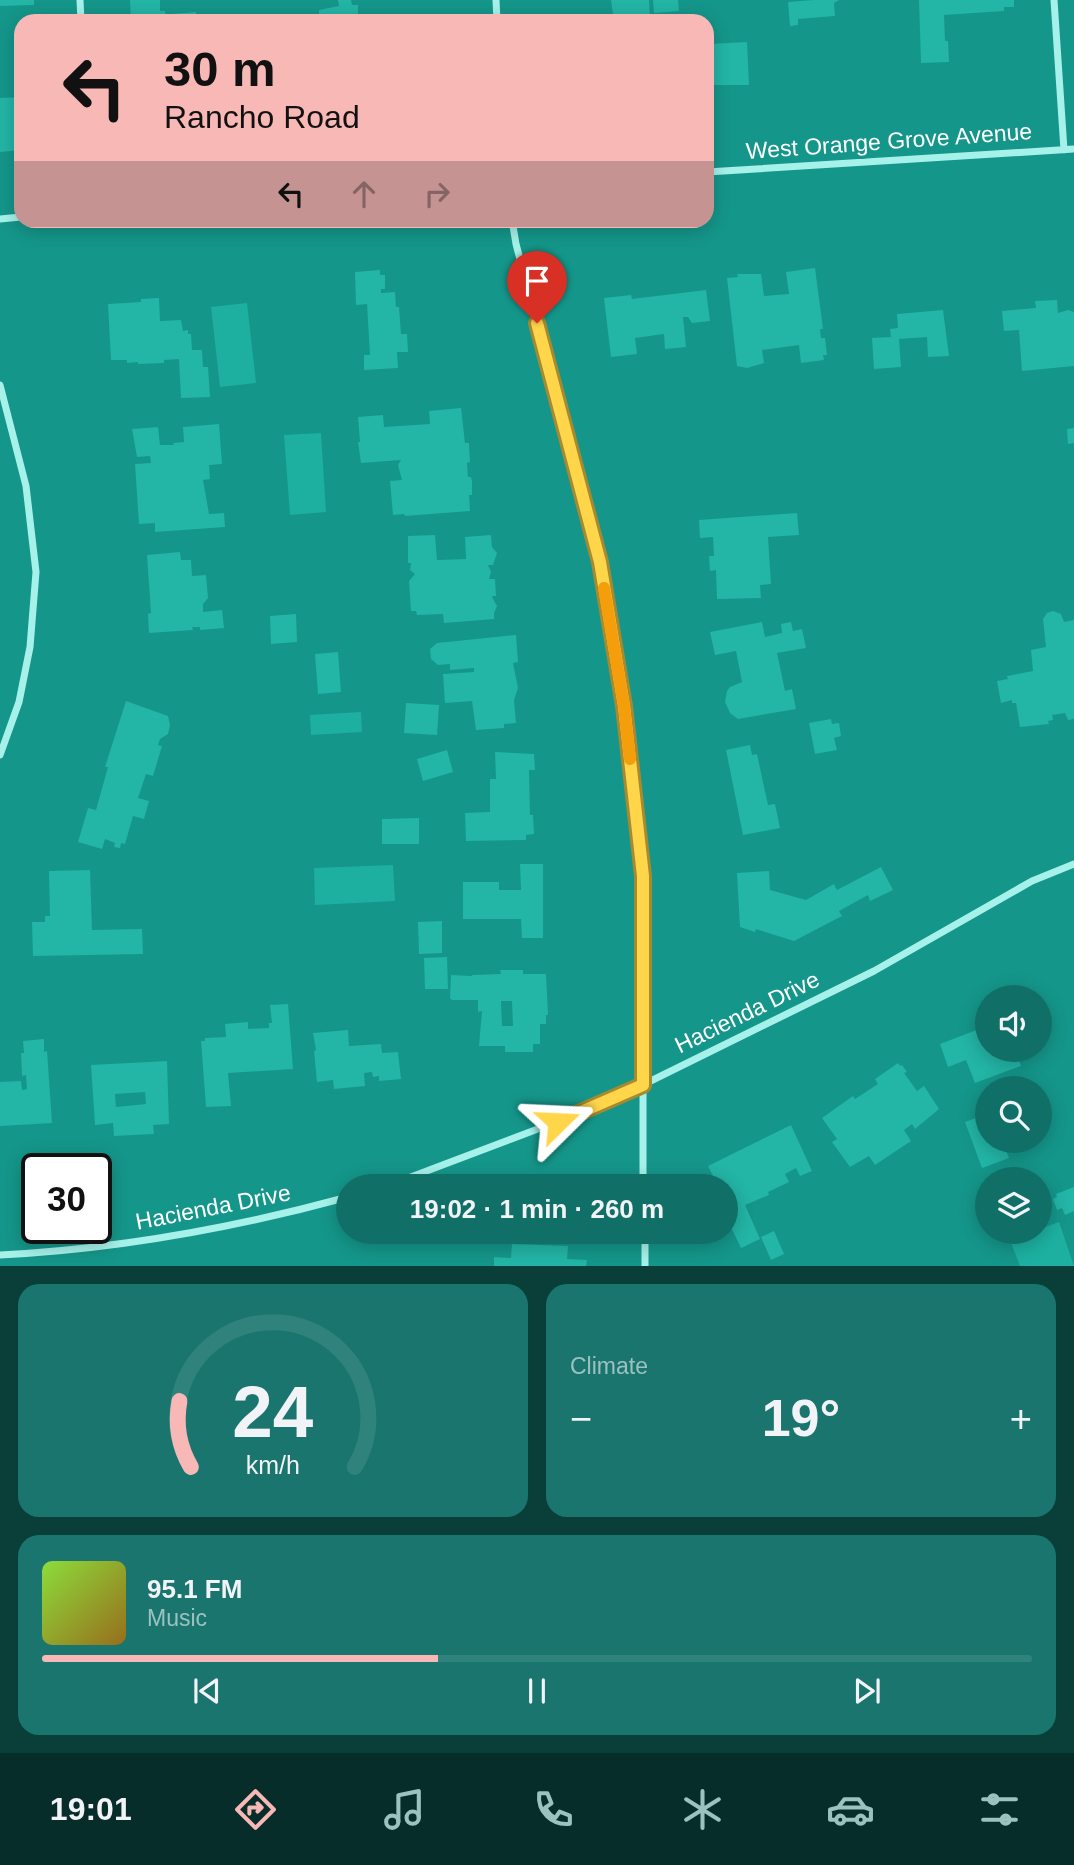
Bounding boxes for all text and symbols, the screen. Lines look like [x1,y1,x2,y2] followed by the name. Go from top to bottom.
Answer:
[49,42,140,133] icon: left
[164,42,276,96] text: 30 m
[164,99,360,135] text: Rancho Road
[745,118,1033,164] street label: West Orange Grove Avenue
[272,175,310,213] icon: left
[345,175,383,213] icon: ahead
[418,175,456,213] icon: right
[507,251,567,323] pin
[518,262,556,300] icon: arrive
[671,966,823,1058] street label: Hacienda Drive
[975,985,1052,1244] map controls
[975,985,1052,1062] button: sound
[975,1076,1052,1153] button: search
[521,1085,595,1159] position arrow
[21,1153,112,1244] speed limit sign: 30
[975,1167,1052,1244] button: layers
[133,1179,293,1235] street label: Hacienda Drive
[410,1194,664,1224] text: 19:02 · 1 min · 260 m
[570,1353,648,1379] text: Climate
[233,1371,314,1452] text: 24
[762,1389,840,1447] text: 19°
[570,1398,592,1440] text: −
[1010,1398,1032,1440] text: +
[246,1450,300,1478] text: km/h
[147,1574,242,1604] text: 95.1 FM
[147,1605,207,1631] text: Music
[188,1672,226,1710] icon: previous
[518,1672,556,1710] icon: pause
[848,1672,886,1710] icon: next
[231,1785,280,1834] icon: directions
[380,1785,429,1834] icon: music
[529,1785,578,1834] icon: phone
[678,1785,727,1834] icon: climate
[826,1785,875,1834] icon: car
[975,1785,1024,1834] icon: filters
[50,1791,132,1827] text: 19:01

